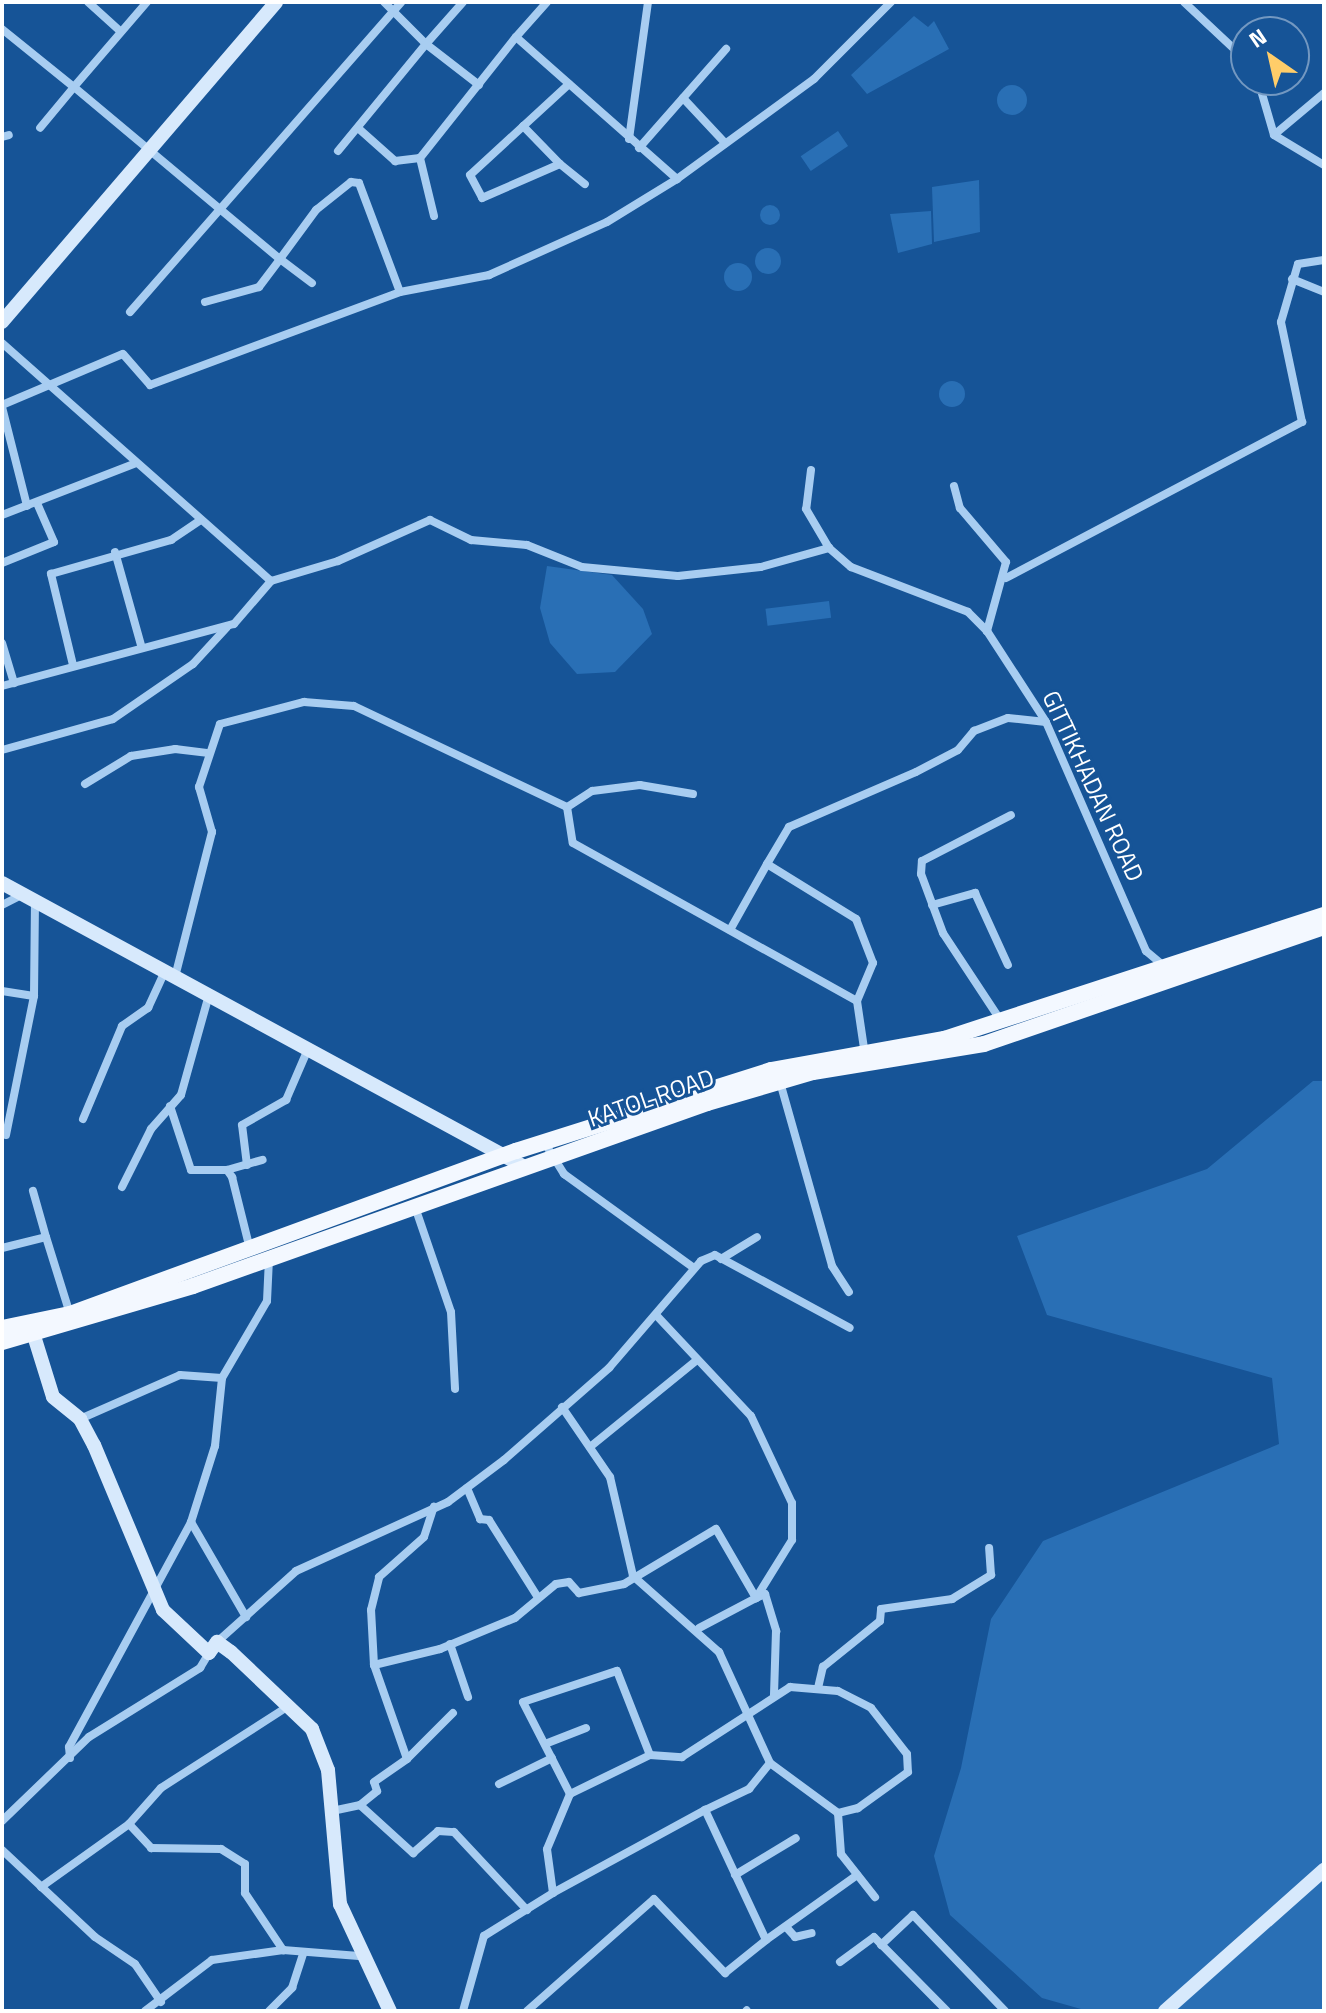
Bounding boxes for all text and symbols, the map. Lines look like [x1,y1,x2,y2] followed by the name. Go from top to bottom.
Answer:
[1230,16,1310,96] north arrow
[1242,19,1274,56] text: N
[1036,686,1150,886] street label: GITTIKHADAN ROAD
[584,1063,718,1133] street label: KATOL ROAD

